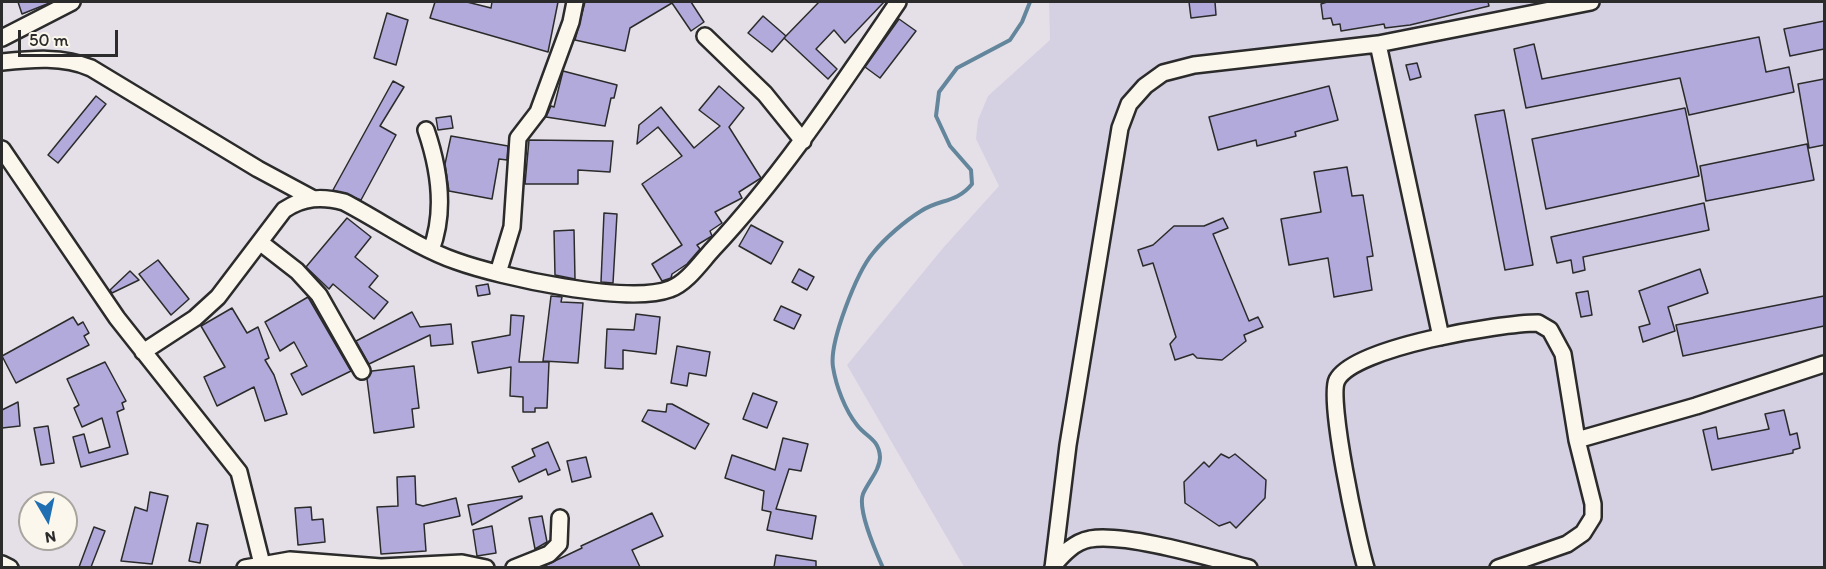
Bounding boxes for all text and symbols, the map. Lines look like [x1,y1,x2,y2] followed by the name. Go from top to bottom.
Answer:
[21,18,122,56] scale bar
[29,29,69,51] text: 50 m
[18,491,78,551] north arrow
[44,527,57,548] text: N

